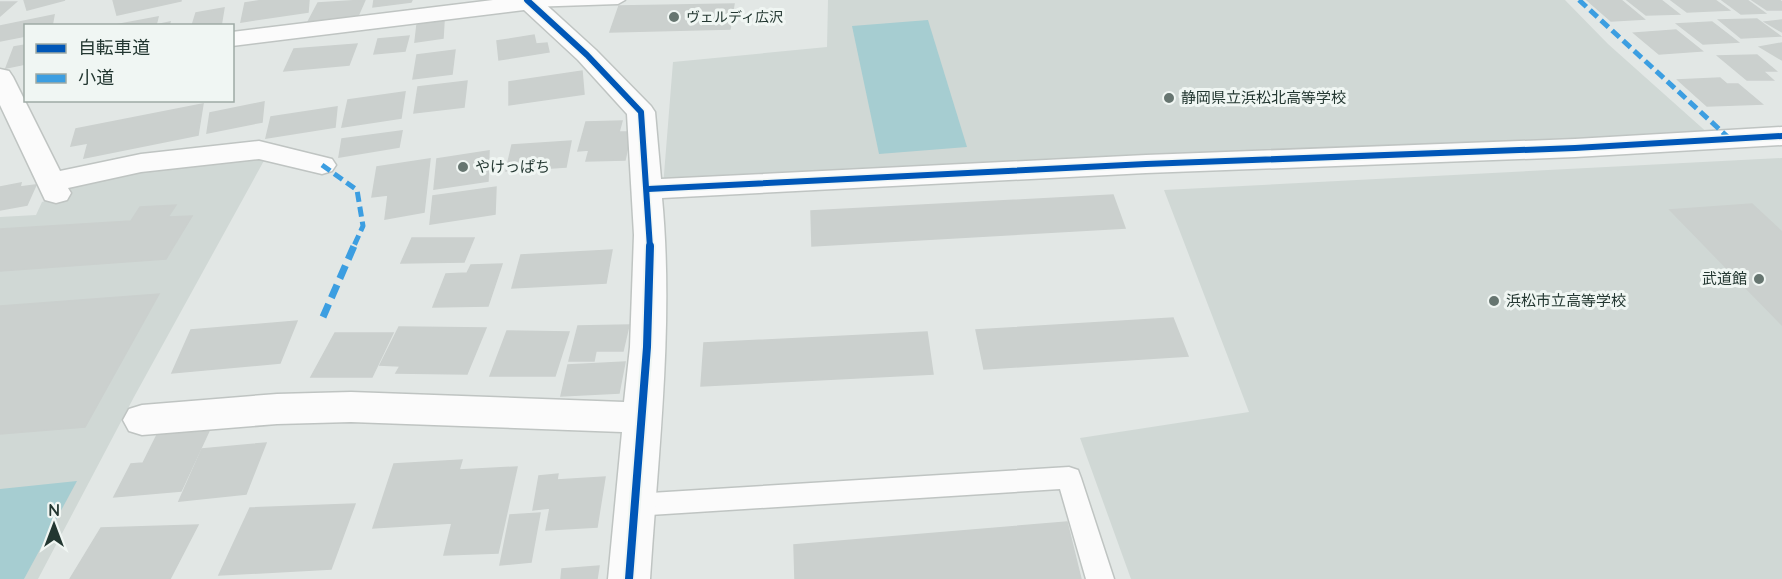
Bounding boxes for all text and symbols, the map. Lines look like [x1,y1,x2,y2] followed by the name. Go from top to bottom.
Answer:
[686,8,783,26] place label: ヴェルディ広沢
[667,10,681,24] marker: ヴェルディ広沢
[24,24,234,102] legend
[78,36,150,59] text: 自転車道
[78,66,114,89] text: 小道
[1181,88,1346,107] place label: 静岡県立浜松北高等学校
[1162,91,1176,105] marker: 静岡県立浜松北高等学校
[475,157,550,176] place label: やけっぱち
[456,160,470,174] marker: やけっぱち
[1702,269,1747,288] place label: 武道館
[1752,272,1766,286] marker: 武道館
[1506,291,1626,310] place label: 浜松市立高等学校
[1487,294,1501,308] marker: 浜松市立高等学校
[24,495,84,555] north arrow
[48,500,60,520] text: N

